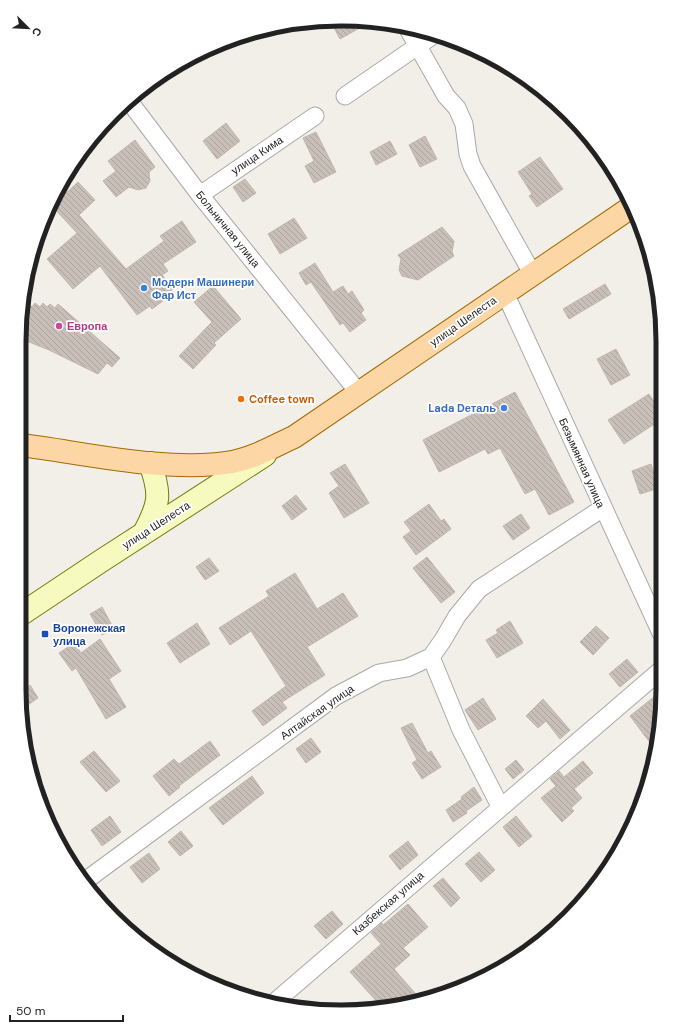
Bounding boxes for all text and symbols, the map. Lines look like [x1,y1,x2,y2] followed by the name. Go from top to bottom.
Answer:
[8,8,48,48] north arrow
[29,26,45,39] text: С
[228,132,286,177] street label: улица Кима
[193,188,264,271] street label: Больничная улица
[152,275,254,302] place label: Модерн Машинери Фар Ист
[139,283,149,293] marker: Модерн Машинери Фар Ист
[427,292,500,349] street label: улица Шелеста
[67,319,108,333] place label: Европа
[54,321,64,331] marker: Европа
[249,392,315,406] place label: Coffee town
[236,394,246,404] marker: Coffee town
[428,401,496,415] place label: Lada Dеталь
[499,403,509,413] marker: Lada Dеталь
[556,416,608,511] street label: Безымянная улица
[119,497,193,552] street label: улица Шелеста
[53,621,126,648] place label: Воронежская улица
[40,629,50,639] marker: Воронежская улица
[277,681,357,743] street label: Алтайская улица
[349,868,427,938] street label: Казбекская улица
[10,997,123,1023] scale bar
[16,1003,45,1019] text: 50 m

